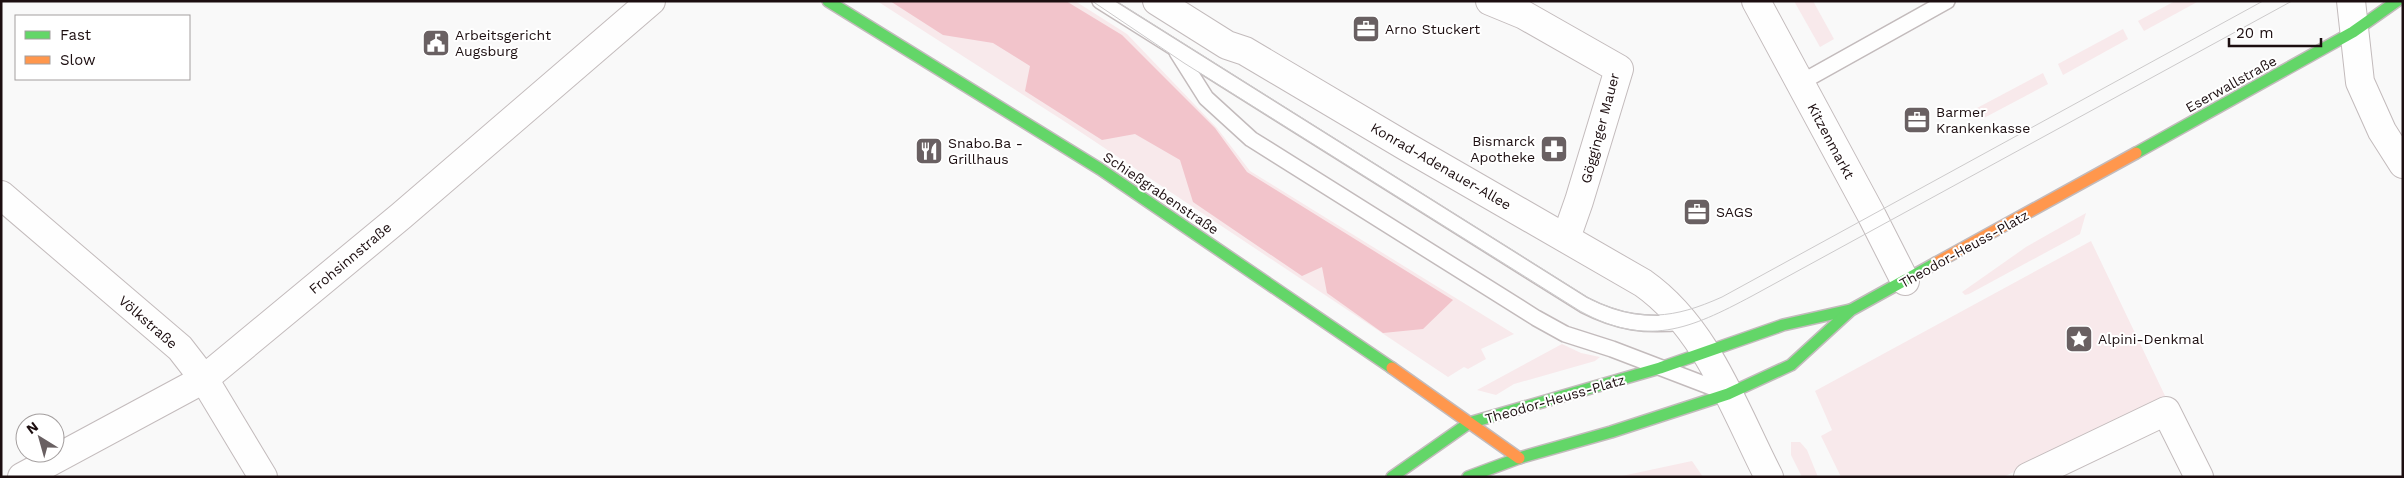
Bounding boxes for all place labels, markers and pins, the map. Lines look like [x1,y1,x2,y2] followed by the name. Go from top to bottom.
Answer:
[1351,14,1381,44] office icon: Arno Stuckert
[1385,21,1480,37] place label: Arno Stuckert
[455,27,551,59] place label: Arbeitsgericht Augsburg
[421,28,451,58] public building icon: Arbeitsgericht Augsburg
[1936,104,2030,136] place label: Barmer Krankenkasse
[1902,105,1932,135] office icon: Barmer Krankenkasse
[1470,133,1535,165] place label: Bismarck Apotheke
[1539,134,1569,164] pharmacy icon: Bismarck Apotheke
[948,135,1023,167] place label: Snabo.Ba - Grillhaus
[914,136,944,166] restaurant icon: Snabo.Ba - Grillhaus
[1682,197,1712,227] office icon: SAGS
[1716,204,1753,220] place label: SAGS
[2064,324,2094,354] place icon: Alpini-Denkmal
[2098,331,2205,347] place label: Alpini-Denkmal

